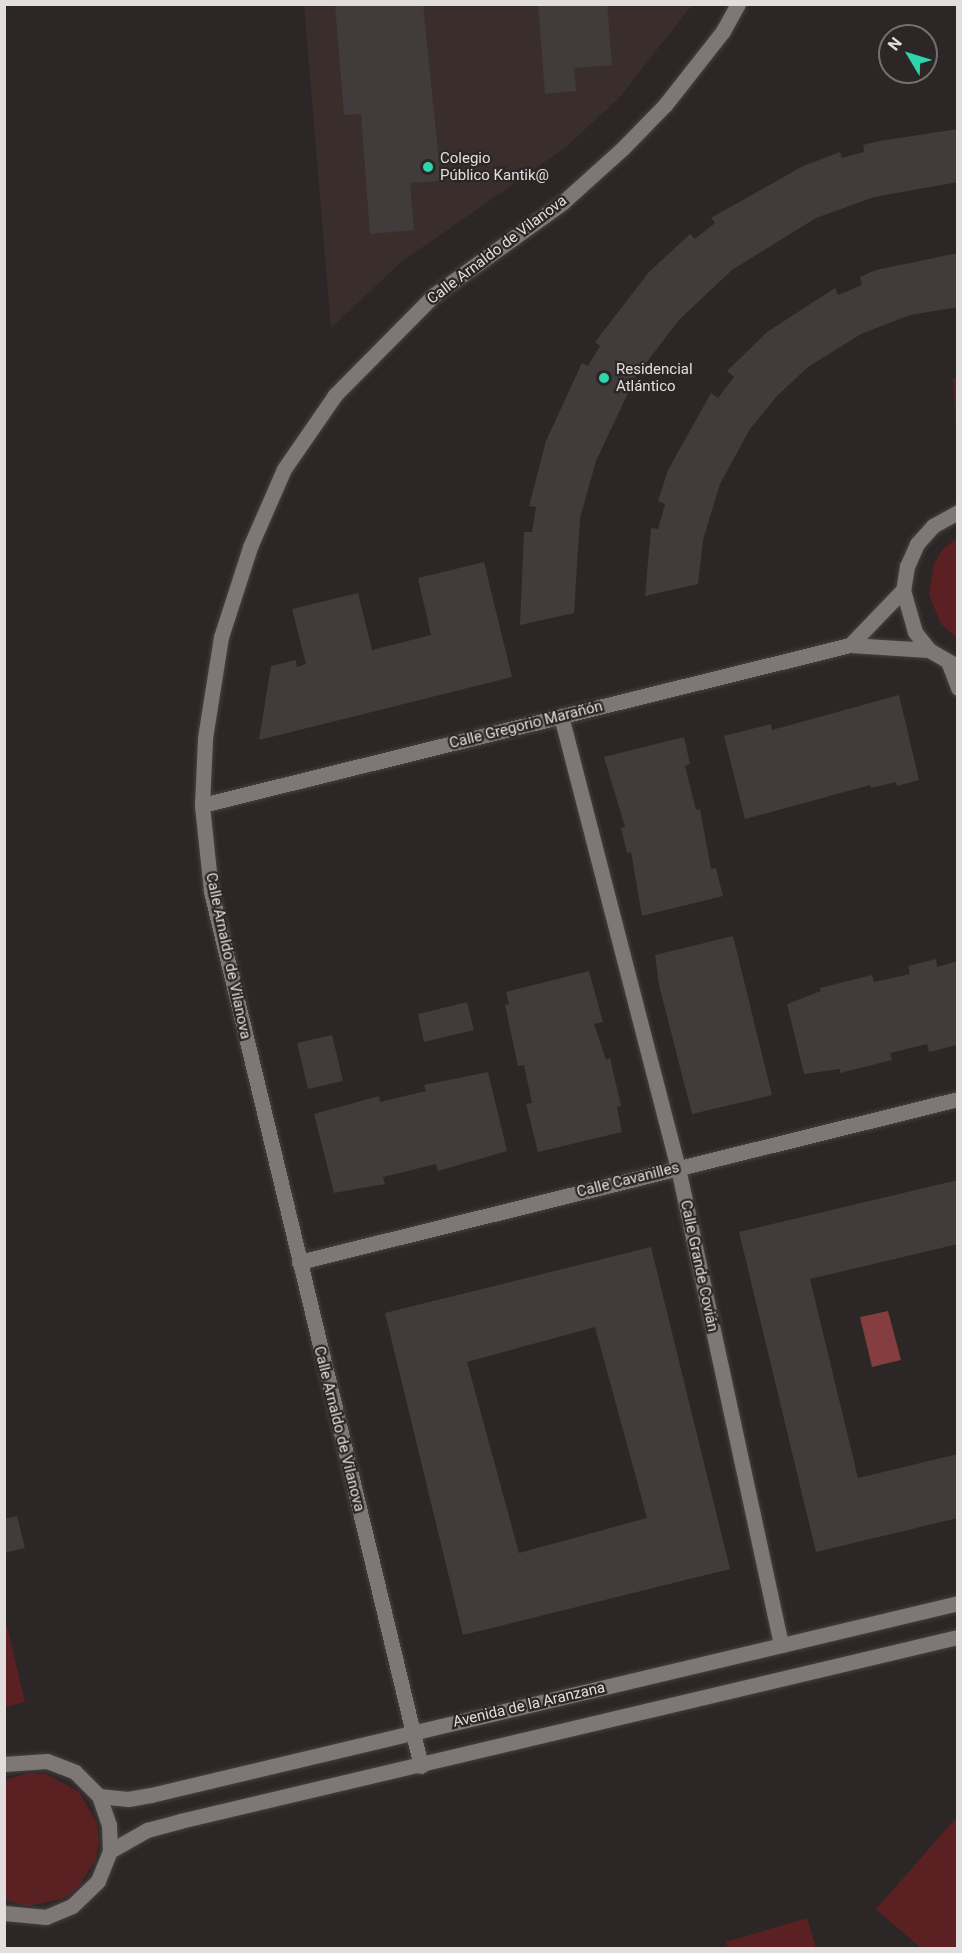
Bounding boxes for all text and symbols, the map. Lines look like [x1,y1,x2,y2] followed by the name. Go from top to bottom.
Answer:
[878,24,938,84] north arrow
[884,34,906,54] text: N
[440,149,549,184] place label: Colegio Público Kantik@
[421,160,435,174] marker: Colegio Público Kantik@
[424,192,570,308] street label: Calle Arnaldo de Vilanova
[616,360,693,395] place label: Residencial Atlántico
[597,371,611,385] marker: Residencial Atlántico
[448,697,604,753] street label: Calle Gregorio Marañón
[202,871,254,1041] street label: Calle Arnaldo de Vilanova
[575,1159,681,1201] street label: Calle Cavanilles
[676,1199,722,1333] street label: Calle Grande Covián
[310,1344,368,1514] street label: Calle Arnaldo de Vilanova
[451,1679,607,1731] street label: Avenida de la Aranzana

